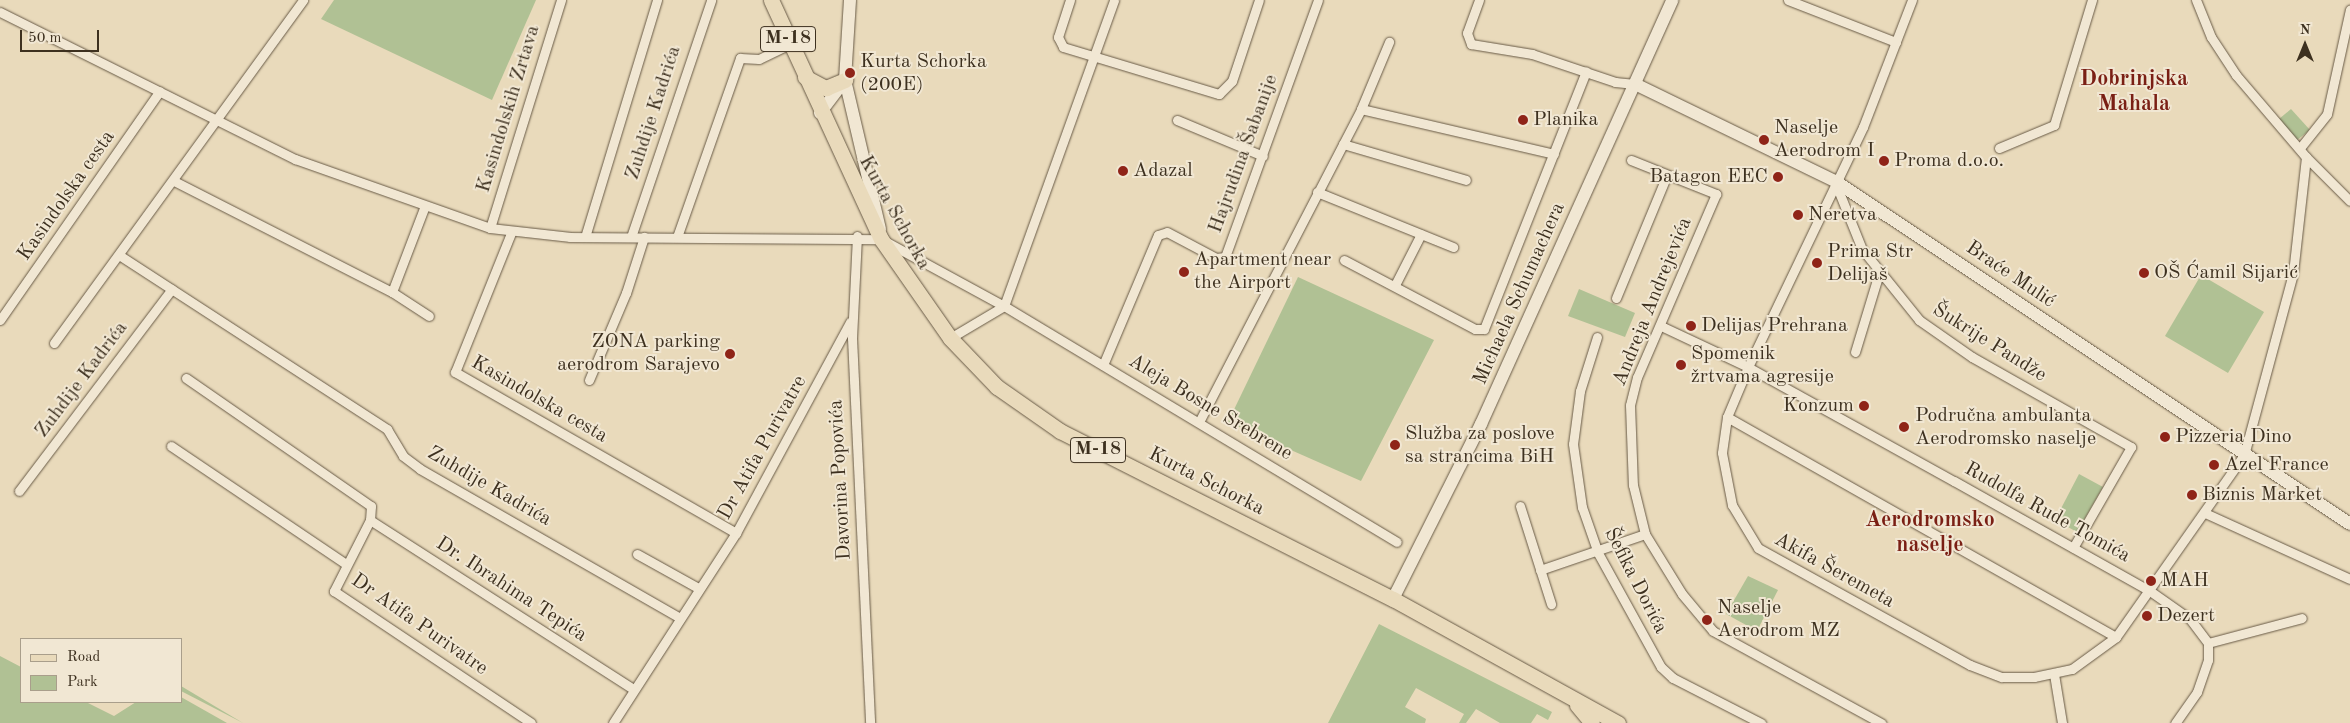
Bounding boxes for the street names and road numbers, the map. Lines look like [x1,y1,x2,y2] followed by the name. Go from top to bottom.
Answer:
[472,22,546,196] street label: Kasindolskih Zrtava
[759,22,817,56] road number: M-18
[621,43,687,183] street label: Zuhdije Kadrića
[1204,71,1284,237] street label: Hajrudina Šabanije
[13,126,121,266] street label: Kasindolska cesta
[853,152,935,274] street label: Kurta Schorka
[1469,199,1571,389] street label: Michaela Schumachera
[1608,214,1698,390] street label: Andreja Andrejevića
[1961,236,2059,314] street label: Braće Mulić
[1927,298,2051,388] street label: Šukrije Pandže
[31,317,133,443] street label: Zuhdije Kadrića
[1124,350,1296,466] street label: Aleja Bosne Srebrene
[466,351,612,449] street label: Kasindolska cesta
[713,372,813,524] street label: Dr Atifa Purivatre
[825,399,857,561] street label: Davorina Popovića
[1069,434,1127,466] road number: M-18
[423,442,555,532] street label: Zuhdije Kadrića
[1144,443,1268,521] street label: Kurta Schorka
[1960,457,2134,569] street label: Rudolfa Rude Tomića
[1598,524,1672,638] street label: Šefika Dorića
[1770,528,1898,614] street label: Akifa Šeremeta
[431,532,591,648] street label: Dr. Ibrahima Tepića
[346,569,492,681] street label: Dr Atifa Purivatre

